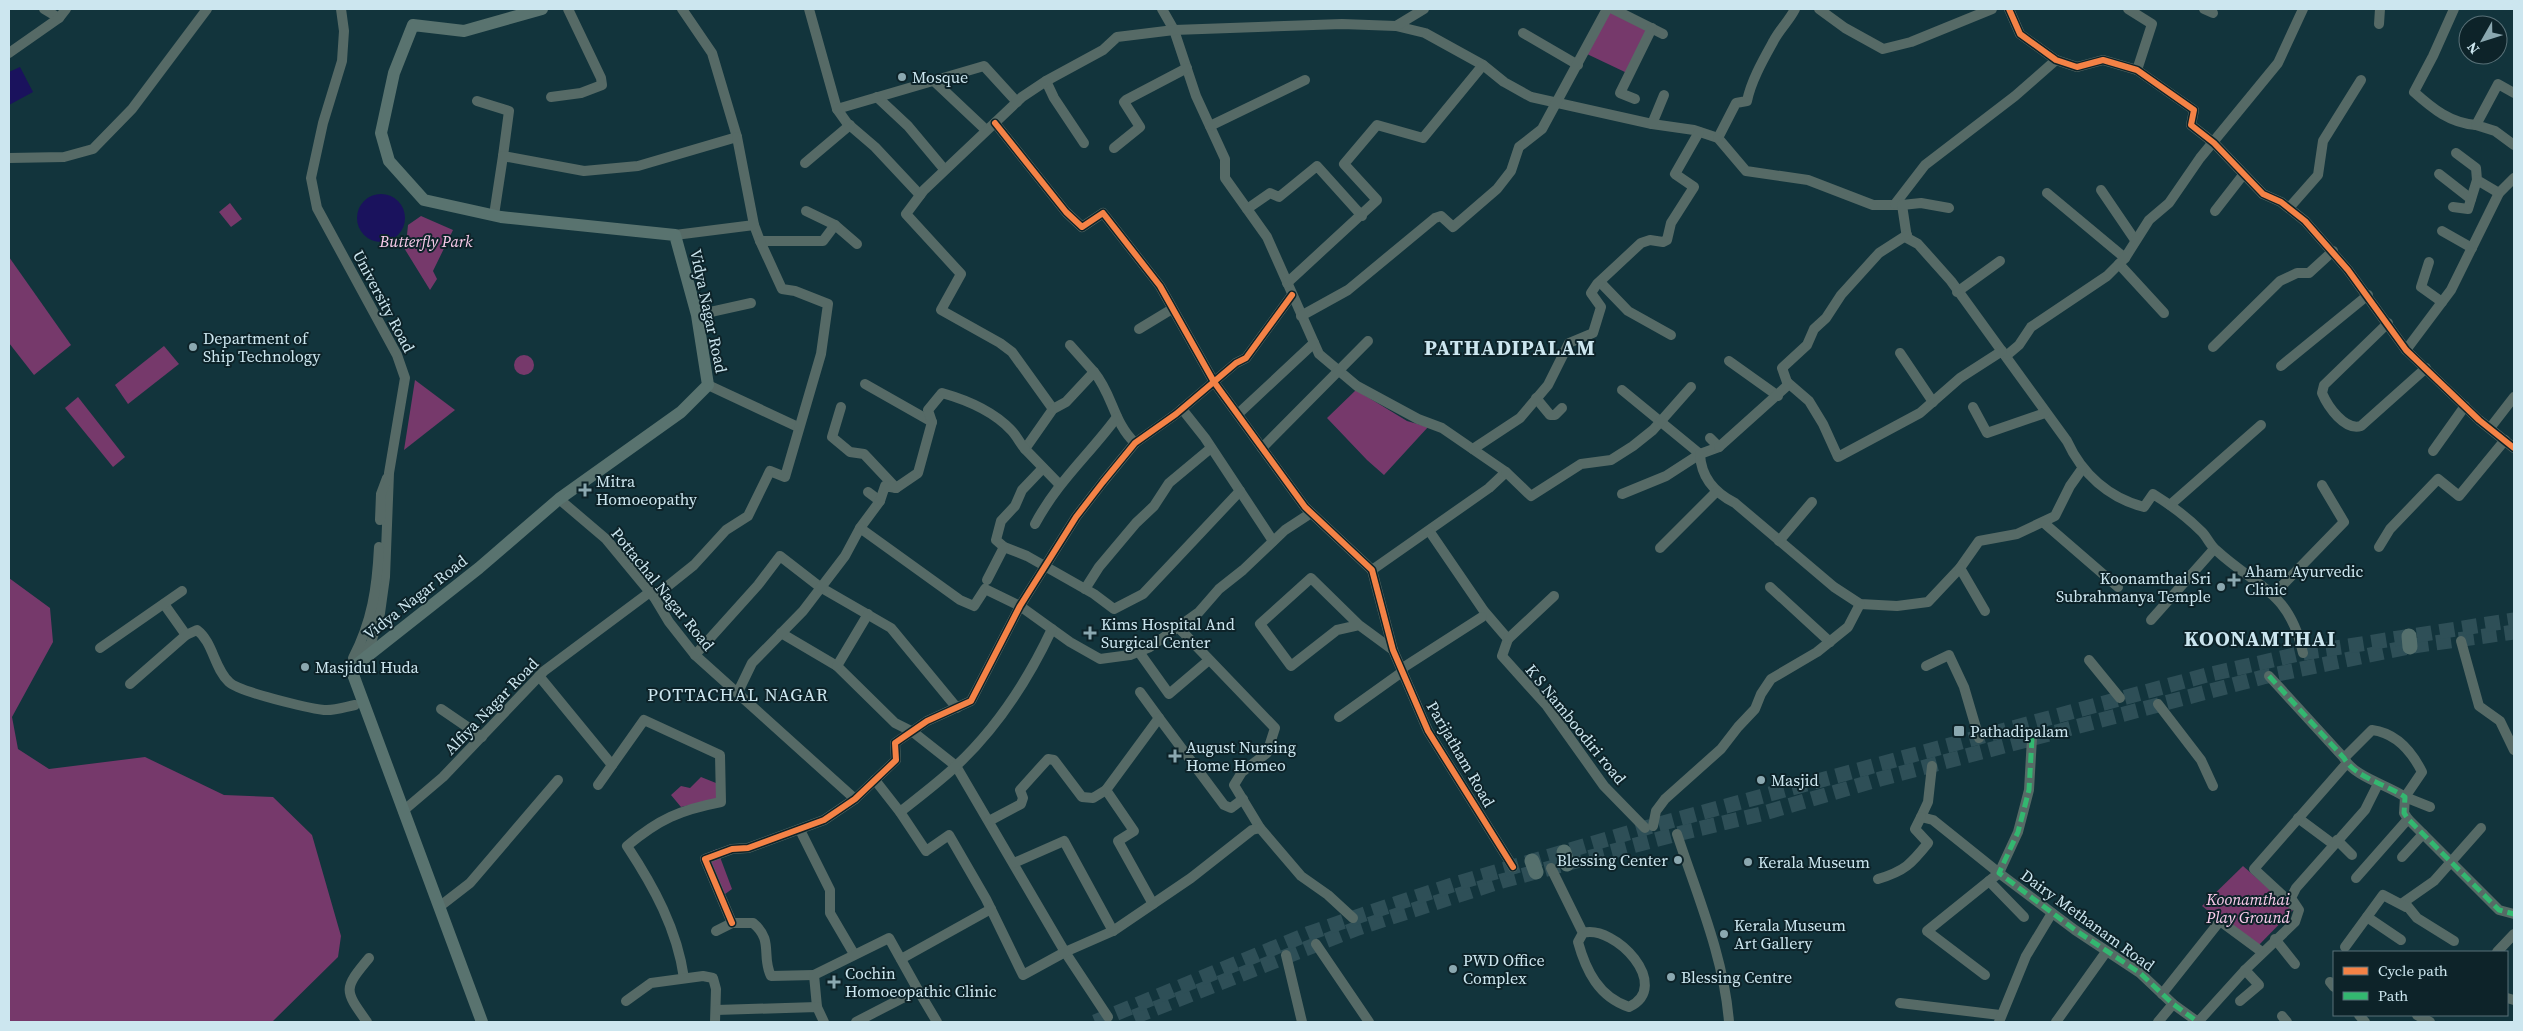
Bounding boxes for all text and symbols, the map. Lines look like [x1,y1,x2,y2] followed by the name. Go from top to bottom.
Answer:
[2458,15,2508,65] north arrow
[2462,38,2484,58] text: N
[912,66,968,88] place label: Mosque
[896,71,908,83] marker: Mosque
[378,230,473,252] park label: Butterfly Park
[348,246,420,356] street label: University Road
[685,247,733,375] street label: Vidya Nagar Road
[203,327,321,367] place label: Department of Ship Technology
[1424,333,1596,362] district label: PATHADIPALAM
[187,341,199,353] marker: Department of Ship Technology
[596,470,698,510] place label: Mitra Homoeopathy
[578,483,592,497] marker: Mitra Homoeopathy
[606,523,720,655] street label: Pottachal Nagar Road
[359,550,471,644] street label: Vidya Nagar Road
[2245,560,2363,600] place label: Aham Ayurvedic Clinic
[2056,567,2211,607] place label: Koonamthai Sri Subrahmanya Temple
[2227,573,2241,587] marker: Aham Ayurvedic Clinic
[2215,581,2227,593] marker: Koonamthai Sri Subrahmanya Temple
[1101,613,1235,653] place label: Kims Hospital And Surgical Center
[2184,624,2336,653] district label: KOONAMTHAI
[1083,626,1097,640] marker: Kims Hospital And Surgical Center
[439,653,543,759] street label: Alfiya Nagar Road
[315,656,419,678] place label: Masjidul Huda
[1521,659,1631,789] street label: K S Namboodiri road
[299,661,311,673] marker: Masjidul Huda
[647,682,829,707] district label: POTTACHAL NAGAR
[1422,697,1500,811] street label: Parijatham Road
[1970,720,2069,742] place label: Pathadipalam
[1952,724,1966,738] marker: Pathadipalam
[1186,736,1296,776] place label: August Nursing Home Homeo
[1168,749,1182,763] marker: August Nursing Home Homeo
[1771,769,1818,791] place label: Masjid
[1755,774,1767,786] marker: Masjid
[1557,849,1668,871] place label: Blessing Center
[1758,851,1870,873] place label: Kerala Museum
[1672,854,1684,866] marker: Blessing Center
[1742,856,1754,868] marker: Kerala Museum
[2017,864,2159,976] street label: Dairy Methanam Road
[2205,888,2290,928] park label: Koonamthai Play Ground
[1734,914,1846,954] place label: Kerala Museum Art Gallery
[1718,928,1730,940] marker: Kerala Museum Art Gallery
[1463,949,1545,989] place label: PWD Office Complex
[2333,951,2508,1016] legend
[2378,960,2448,981] text: Cycle path
[845,962,997,1002] place label: Cochin Homoeopathic Clinic
[1447,963,1459,975] marker: PWD Office Complex
[1681,966,1792,988] place label: Blessing Centre
[1665,971,1677,983] marker: Blessing Centre
[827,975,841,989] marker: Cochin Homoeopathic Clinic
[2378,985,2408,1006] text: Path

